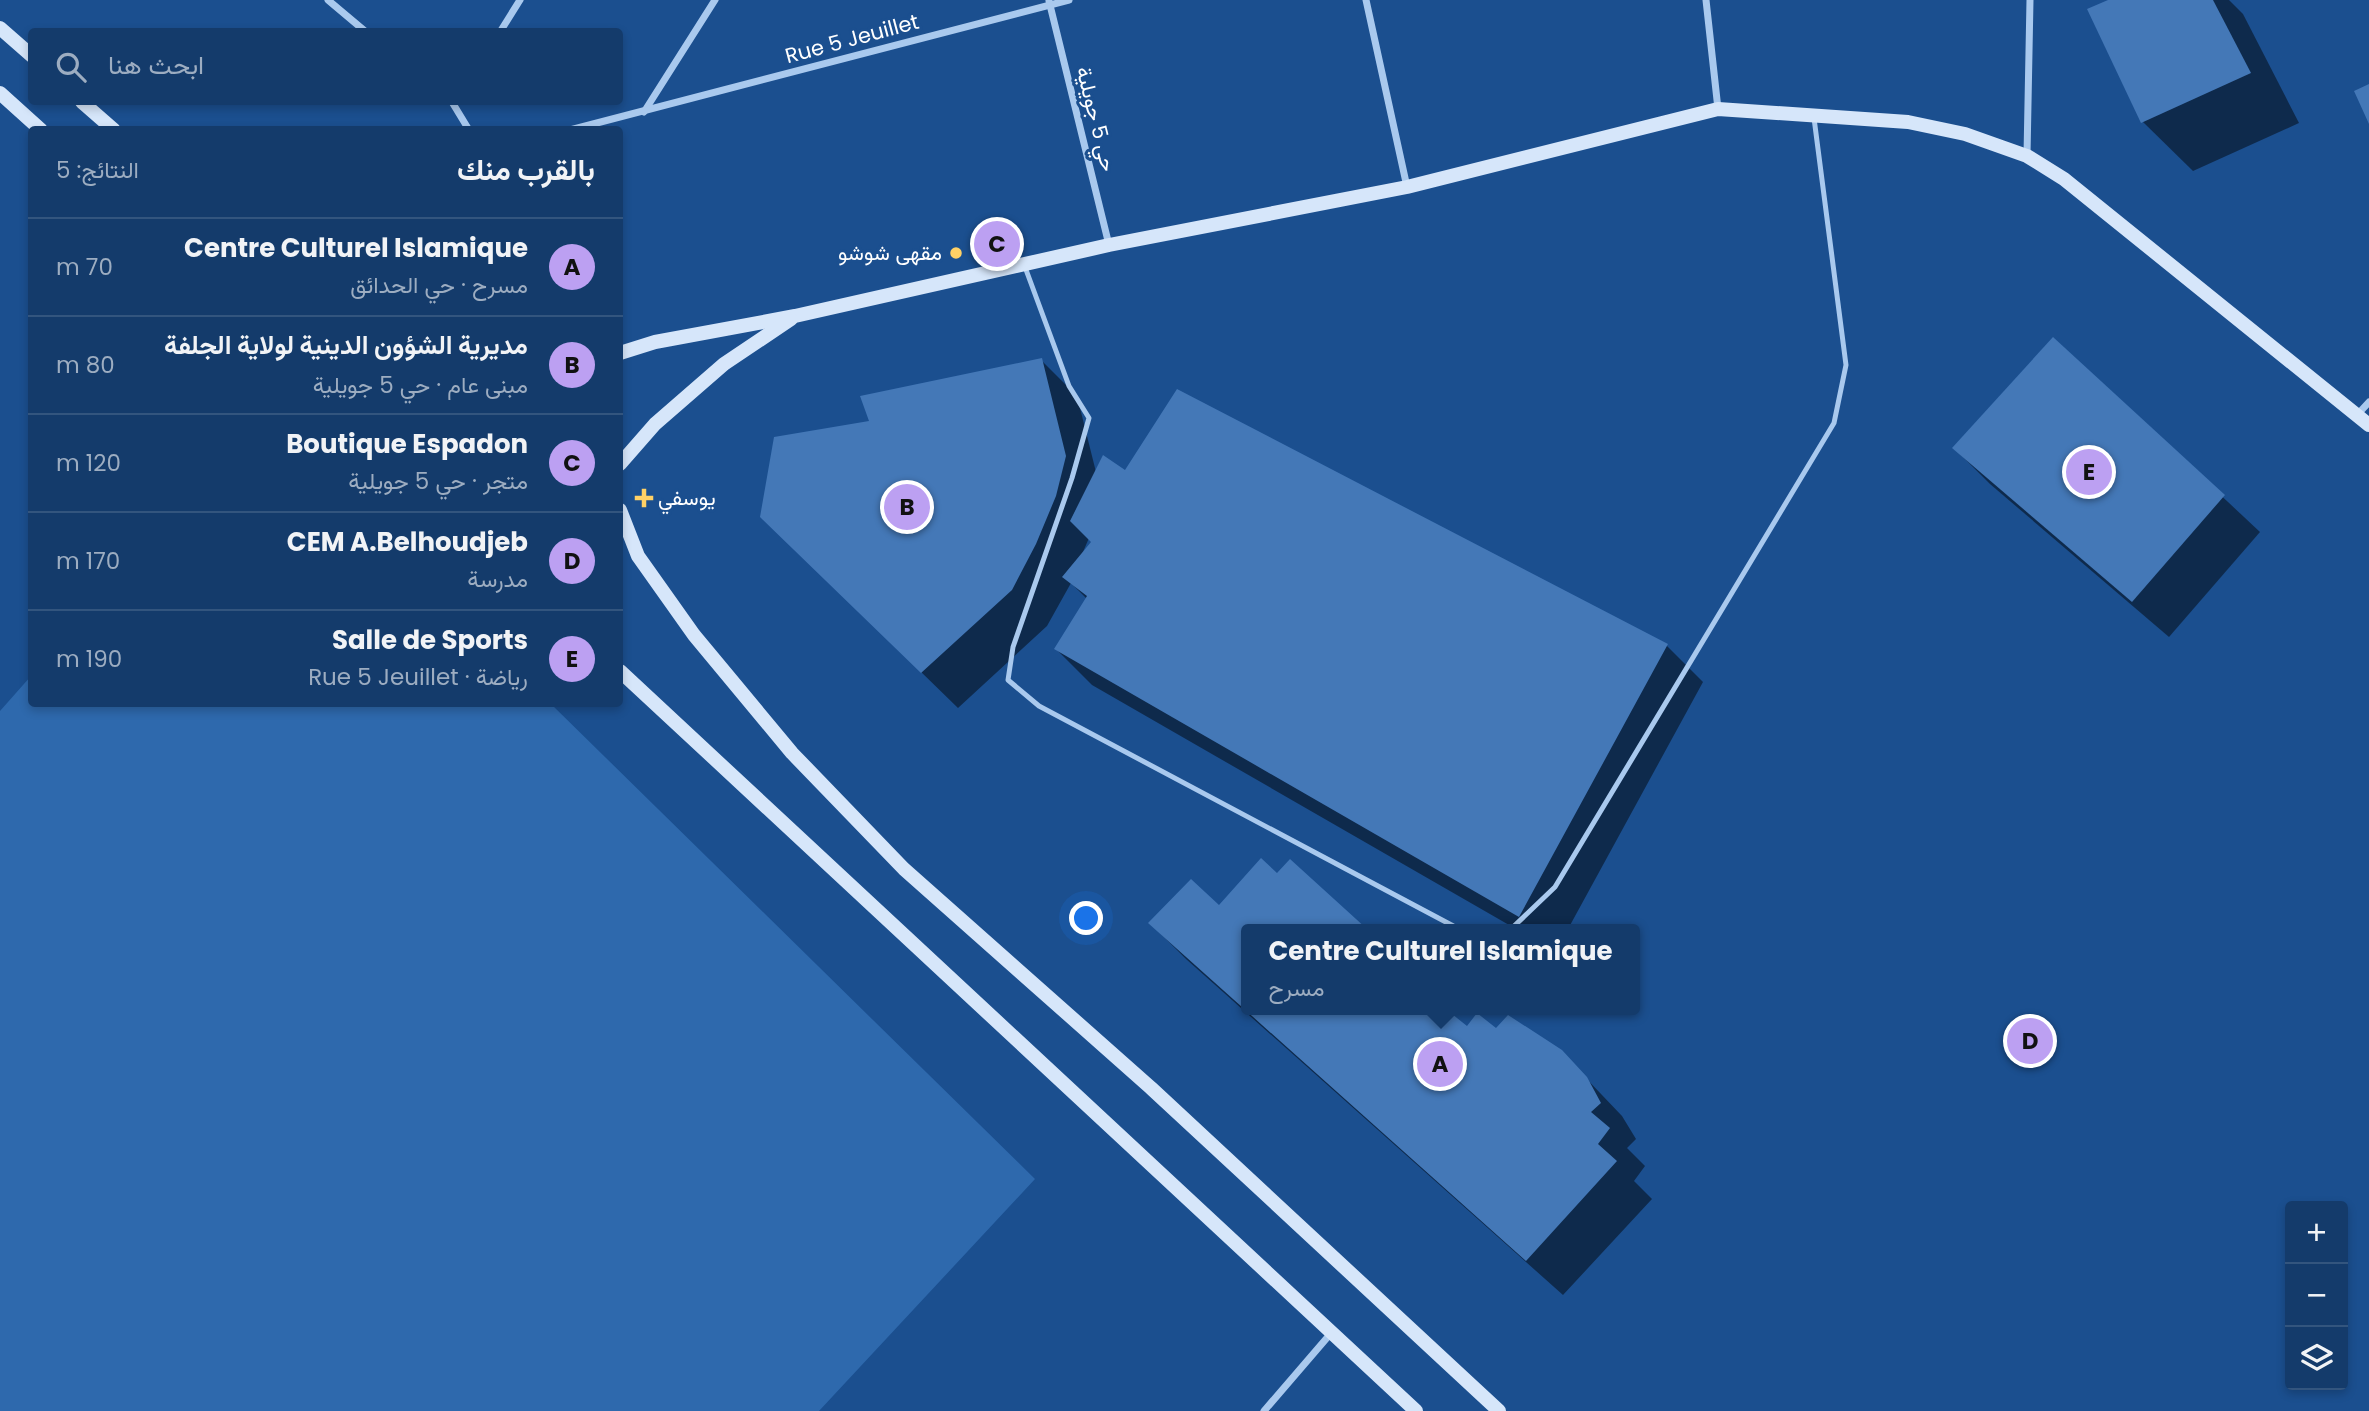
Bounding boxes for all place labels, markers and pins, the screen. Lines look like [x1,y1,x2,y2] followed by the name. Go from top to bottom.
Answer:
[974,218,1020,270] pin: C
[838,238,942,267] place label: مقهى شوشو
[948,245,964,261] marker: مقهى شوشو
[2066,446,2112,498] pin: E
[884,481,930,533] pin: B
[658,483,716,515] place label: يوسفي
[636,490,652,506] marker: يوسفي
[2007,1015,2053,1067] pin: D
[1417,1038,1463,1090] pin: A

